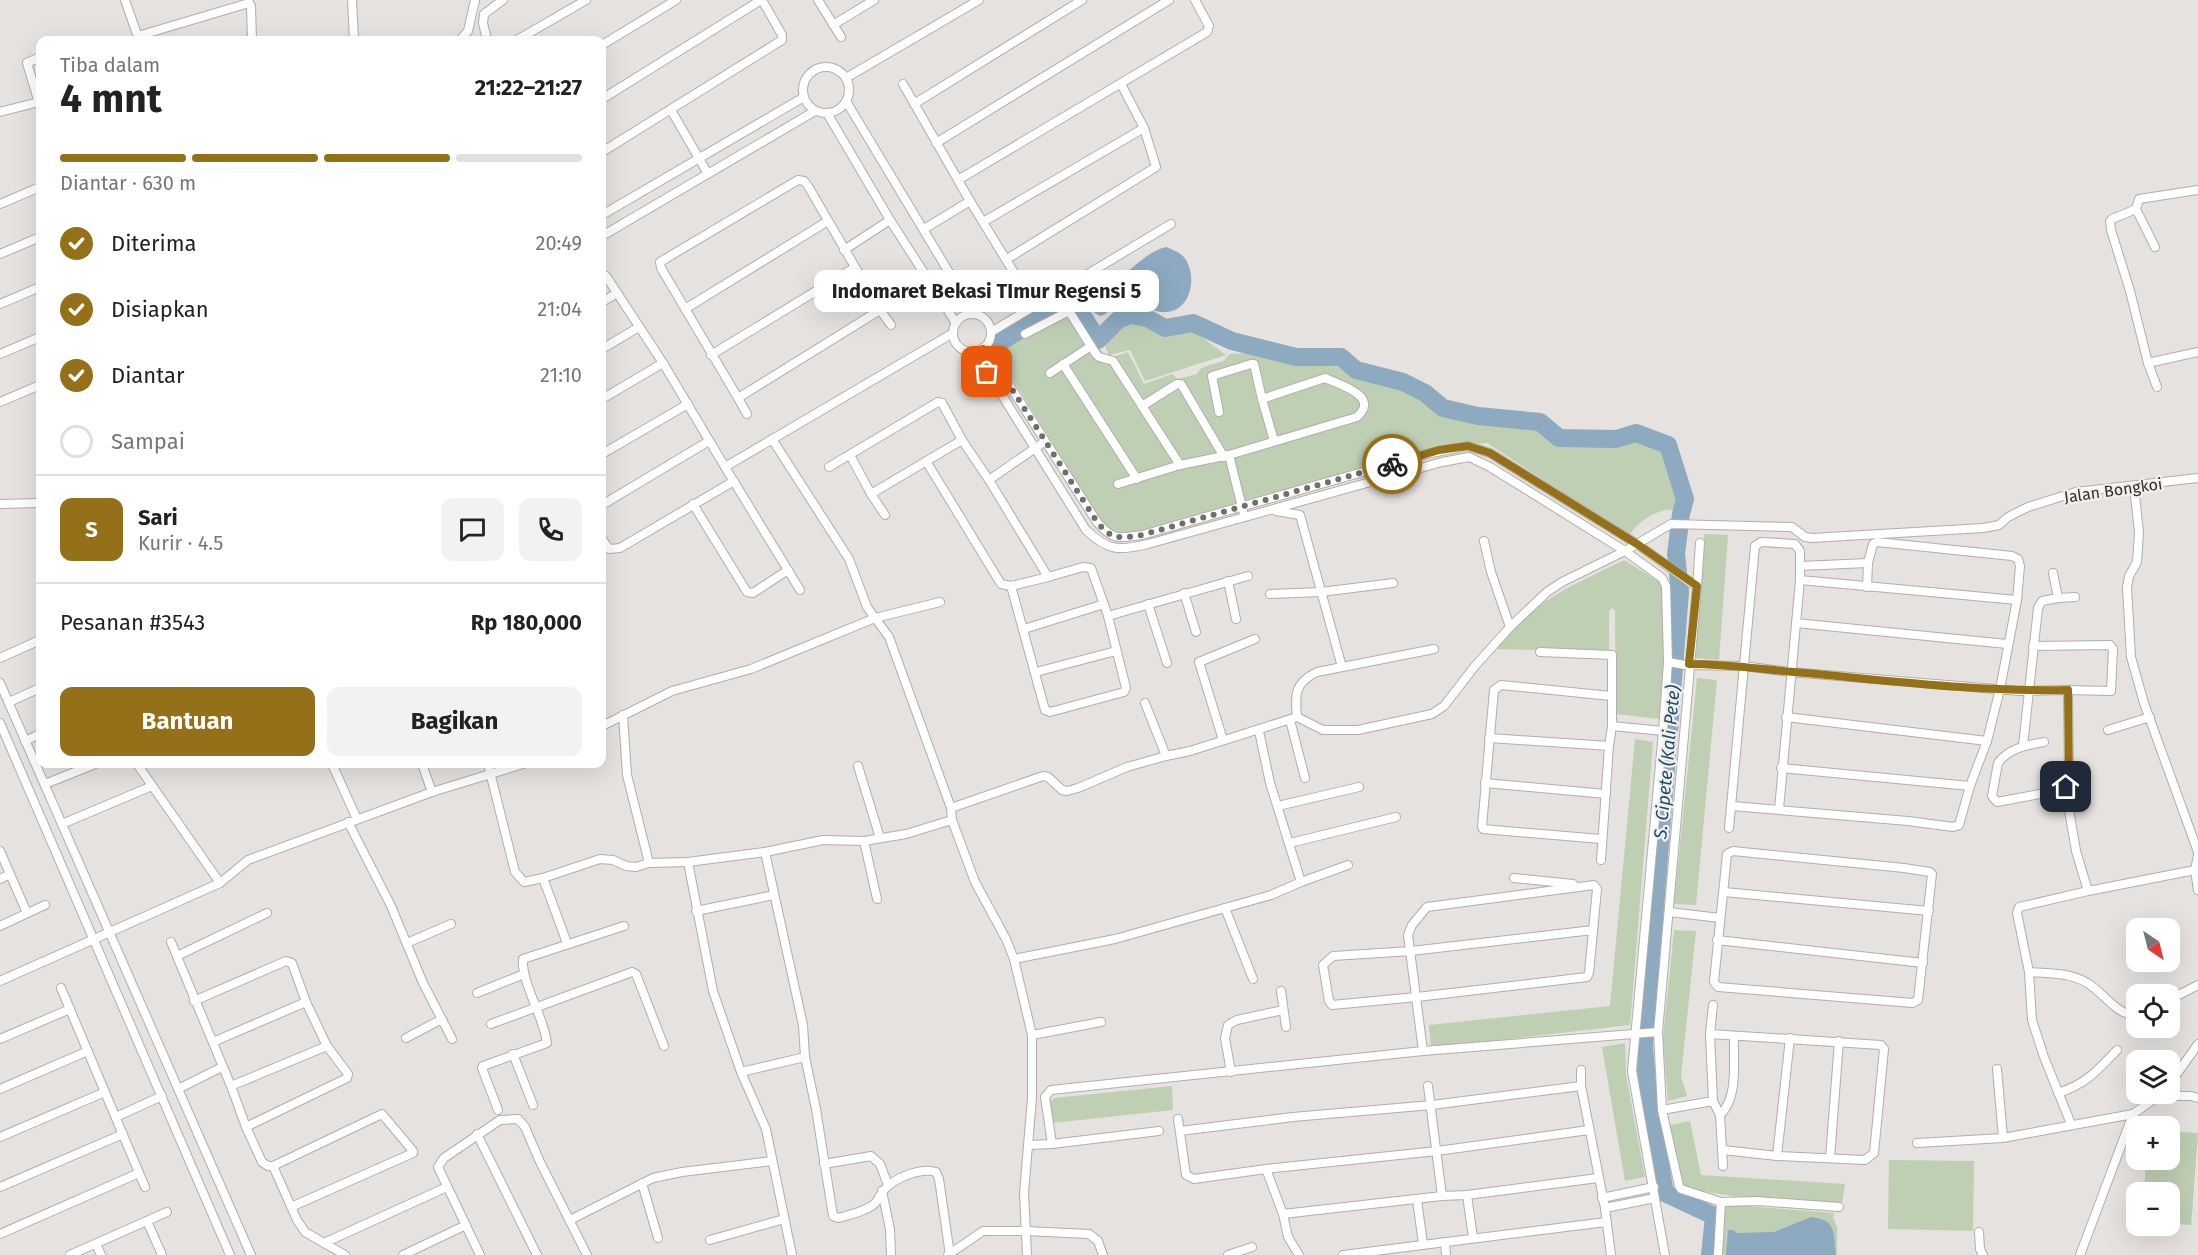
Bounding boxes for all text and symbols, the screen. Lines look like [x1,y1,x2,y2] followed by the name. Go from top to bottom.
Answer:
[60,53,160,77] text: Tiba dalam
[475,74,582,101] text: 21:22–21:27
[60,76,162,122] text: 4 mnt
[60,171,196,195] text: Diantar · 630 m
[60,227,93,260] icon: check
[111,230,197,257] text: Diterima
[536,231,582,255] text: 20:49
[814,270,1160,312] callout: Indomaret Bekasi TImur Regensi 5
[832,279,1141,303] text: Indomaret Bekasi TImur Regensi 5
[60,293,93,326] icon: check
[111,296,209,323] text: Disiapkan
[537,297,582,321] text: 21:04
[961,346,1012,397] pin
[970,355,1003,388] icon: bag
[60,359,93,392] icon: check
[111,362,184,389] text: Diantar
[540,363,582,387] text: 21:10
[111,428,185,455] text: Sampai
[1362,434,1422,494] courier
[1376,448,1409,481] icon: bike
[2063,474,2163,507] street label: Jalan Bongkoi
[441,498,504,561] button: chat
[519,498,582,561] button: phone
[138,504,178,531] text: Sari
[85,516,98,543] text: S
[138,531,223,555] text: Kurir · 4.5
[60,609,205,636] text: Pesanan #3543
[471,609,582,636] text: Rp 180,000
[1649,684,1685,841] water label: S. Cipete (Kali Pete)
[60,687,315,756] button: Bantuan
[327,687,582,756] button: Bagikan
[2040,761,2091,812] pin
[2049,770,2082,803] icon: home
[2126,918,2180,972] north arrow
[2126,918,2180,1236] map controls
[2126,984,2180,1038] button: locate
[2126,1050,2180,1104] button: layers
[2126,1116,2180,1170] button: +
[2126,1182,2180,1236] button: −

